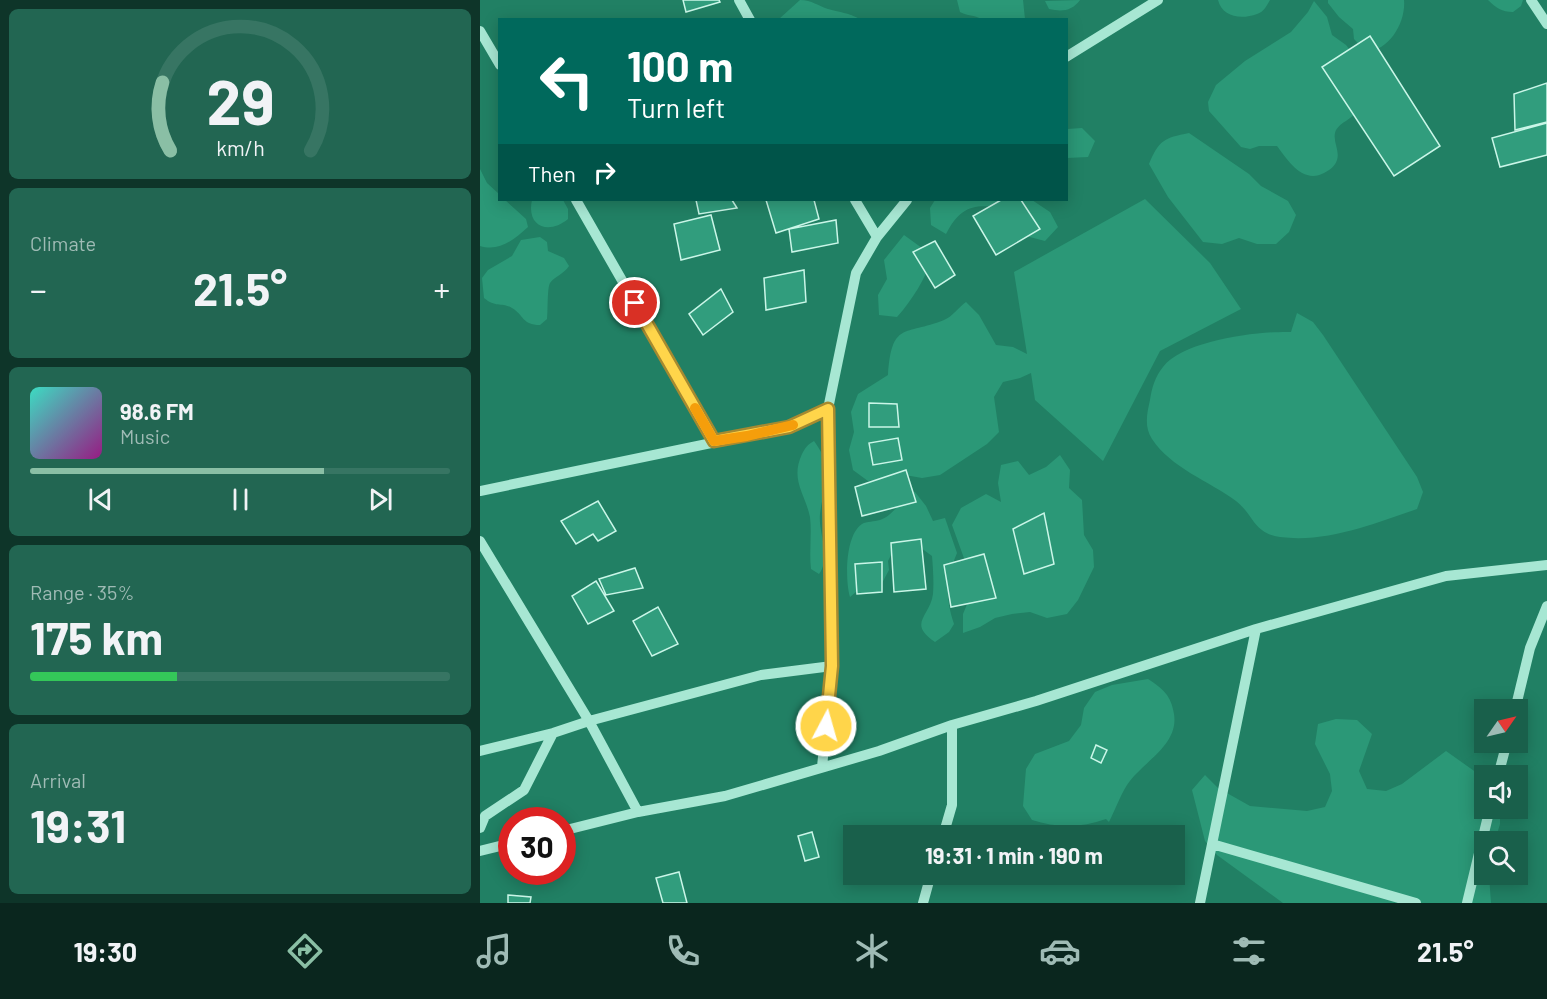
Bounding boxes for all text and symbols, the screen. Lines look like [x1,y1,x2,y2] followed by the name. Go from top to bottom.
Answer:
[627,40,733,90] text: 100 m
[528,42,606,120] icon: left
[206,63,274,137] text: 29
[627,91,725,123] text: Turn left
[216,135,264,160] text: km/h
[588,156,621,189] icon: right
[528,160,576,186] text: Then
[30,231,96,255] text: Climate
[193,261,287,315] text: 21.5°
[30,269,47,309] text: −
[434,269,450,309] text: +
[609,277,660,328] pin
[618,286,651,319] icon: arrive
[120,398,194,424] text: 98.6 FM
[120,424,170,448] text: Music
[84,483,117,516] icon: previous
[224,483,257,516] icon: pause
[364,483,397,516] icon: next
[30,580,134,604] text: Range · 35%
[30,610,163,664] text: 175 km
[794,694,858,758] position arrow
[1474,699,1528,753] north arrow
[1474,699,1528,885] map controls
[1474,765,1528,819] button: sound
[30,768,86,792] text: Arrival
[30,798,126,852] text: 19:31
[498,807,576,885] speed limit sign: 30
[1474,831,1528,885] button: search
[925,842,1103,868] text: 19:31 · 1 min · 190 m
[284,930,326,972] icon: directions
[473,930,515,972] icon: music
[662,930,704,972] icon: phone
[851,930,893,972] icon: climate
[1039,930,1081,972] icon: car
[1228,930,1270,972] icon: filters
[73,935,137,967] text: 19:30
[1417,935,1474,967] text: 21.5°

